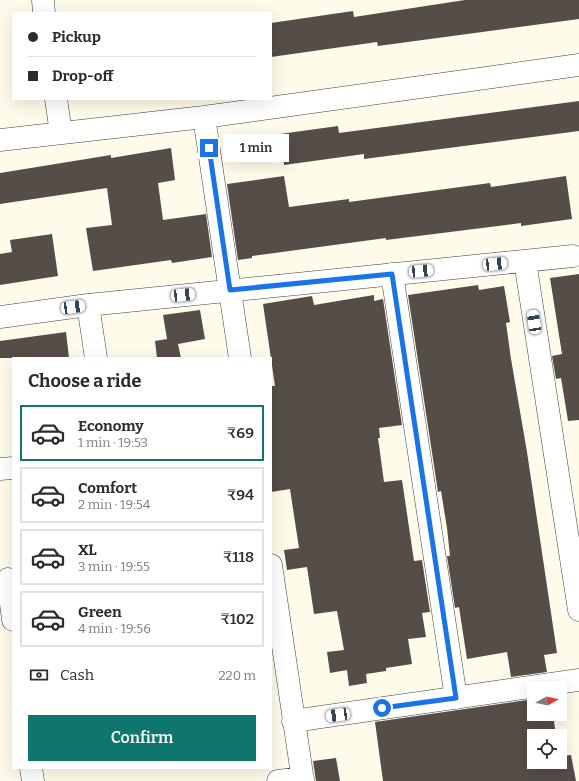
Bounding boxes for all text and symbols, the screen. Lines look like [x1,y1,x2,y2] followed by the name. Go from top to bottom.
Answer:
[52,28,101,46] text: Pickup
[52,67,113,85] text: Drop-off
[223,134,289,162] callout: 1 min
[200,139,218,157] route end
[240,140,272,155] text: 1 min
[482,257,508,271] car
[409,264,433,278] car
[170,288,196,302] car
[60,299,86,315] car
[526,309,542,335] car
[28,370,141,392] text: Choose a ride
[30,415,66,451] icon: car
[78,417,144,435] text: Economy
[227,424,254,442] text: ₹69
[78,435,148,450] text: 1 min · 19:53
[30,477,66,513] icon: car
[78,479,137,497] text: Comfort
[227,486,254,504] text: ₹94
[78,497,150,512] text: 2 min · 19:54
[30,539,66,575] icon: car
[78,541,97,559] text: XL
[223,548,254,566] text: ₹118
[78,559,150,574] text: 3 min · 19:55
[30,601,66,637] icon: car
[78,603,122,621] text: Green
[220,610,254,628] text: ₹102
[78,621,151,636] text: 4 min · 19:56
[28,664,50,686] icon: cash
[60,666,94,684] text: Cash
[219,668,256,683] text: 220 m
[527,681,567,721] north arrow
[527,681,567,769] map controls
[373,699,391,717] route start
[325,707,351,723] car
[28,715,256,761] button: Confirm
[527,729,567,769] button: locate

